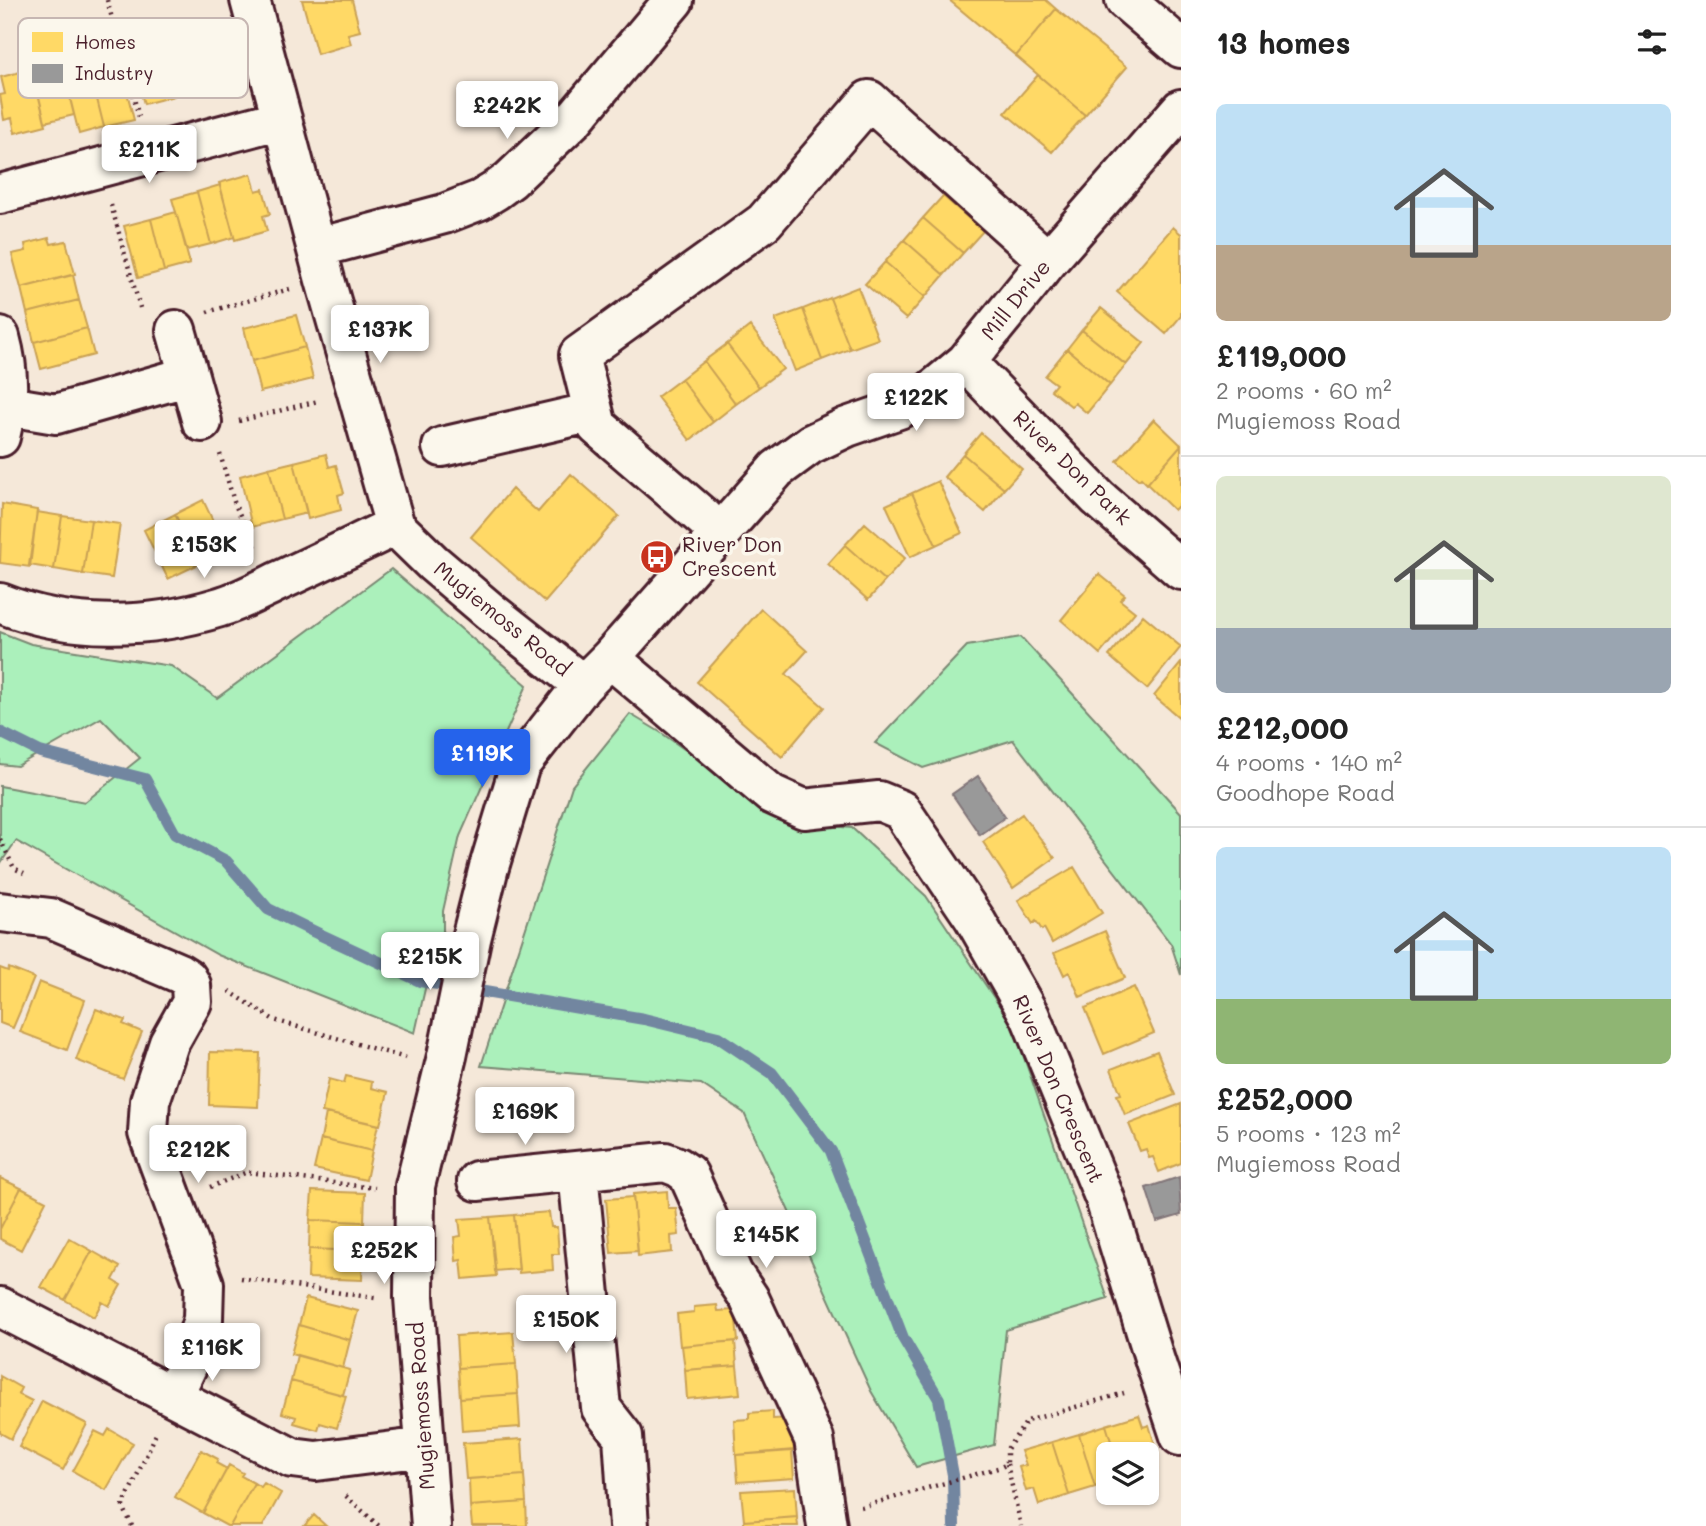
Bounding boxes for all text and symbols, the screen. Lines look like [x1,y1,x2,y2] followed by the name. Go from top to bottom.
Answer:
[18,18,248,98] legend
[1216,22,1351,62] text: 13 homes
[1633,23,1671,61] icon: filters
[75,29,136,54] text: Homes
[75,60,153,85] text: Industry
[458,82,556,141] pin: £242K
[472,89,542,119] text: £242K
[100,125,198,185] pin: £211K
[118,133,180,163] text: £211K
[1381,150,1507,276] icon: home
[974,253,1056,345] street label: Mill Drive
[331,306,429,365] pin: £137K
[347,313,413,343] text: £137K
[1216,335,1346,375] text: £119,000
[867,374,965,433] pin: £122K
[1216,375,1392,405] text: 2 rooms · 60 m²
[883,381,949,411] text: £122K
[1008,404,1138,530] street label: River Don Park
[1216,405,1401,435] text: Mugiemoss Road
[155,520,253,580] pin: £153K
[1381,522,1507,648] icon: home
[171,528,237,558] text: £153K
[682,530,782,581] place label: River Don Crescent
[638,538,676,576] bus stop icon: River Don Crescent
[429,554,577,681] street label: Mugiemoss Road
[1216,707,1349,747] text: £212,000
[433,730,531,789] pin: £119K
[450,737,514,767] text: £119K
[1216,747,1402,777] text: 4 rooms · 140 m²
[1216,777,1395,807] text: Goodhope Road
[1381,893,1507,1019] icon: home
[381,932,479,992] pin: £215K
[397,940,463,970] text: £215K
[1008,990,1111,1186] street label: River Don Crescent
[1216,1078,1353,1118] text: £252,000
[476,1088,574,1147] pin: £169K
[491,1095,559,1125] text: £169K
[1216,1118,1401,1148] text: 5 rooms · 123 m²
[149,1126,247,1185] pin: £212K
[165,1133,231,1163] text: £212K
[1216,1148,1401,1178] text: Mugiemoss Road
[717,1210,815,1270] pin: £145K
[732,1218,800,1248] text: £145K
[335,1226,433,1286] pin: £252K
[350,1234,418,1264] text: £252K
[517,1296,615,1355] pin: £150K
[532,1303,600,1333] text: £150K
[401,1321,440,1491] street label: Mugiemoss Road
[163,1324,261,1383] pin: £116K
[180,1331,244,1361] text: £116K
[1096,1442,1159,1505] map controls
[1096,1442,1159,1505] button: layers

